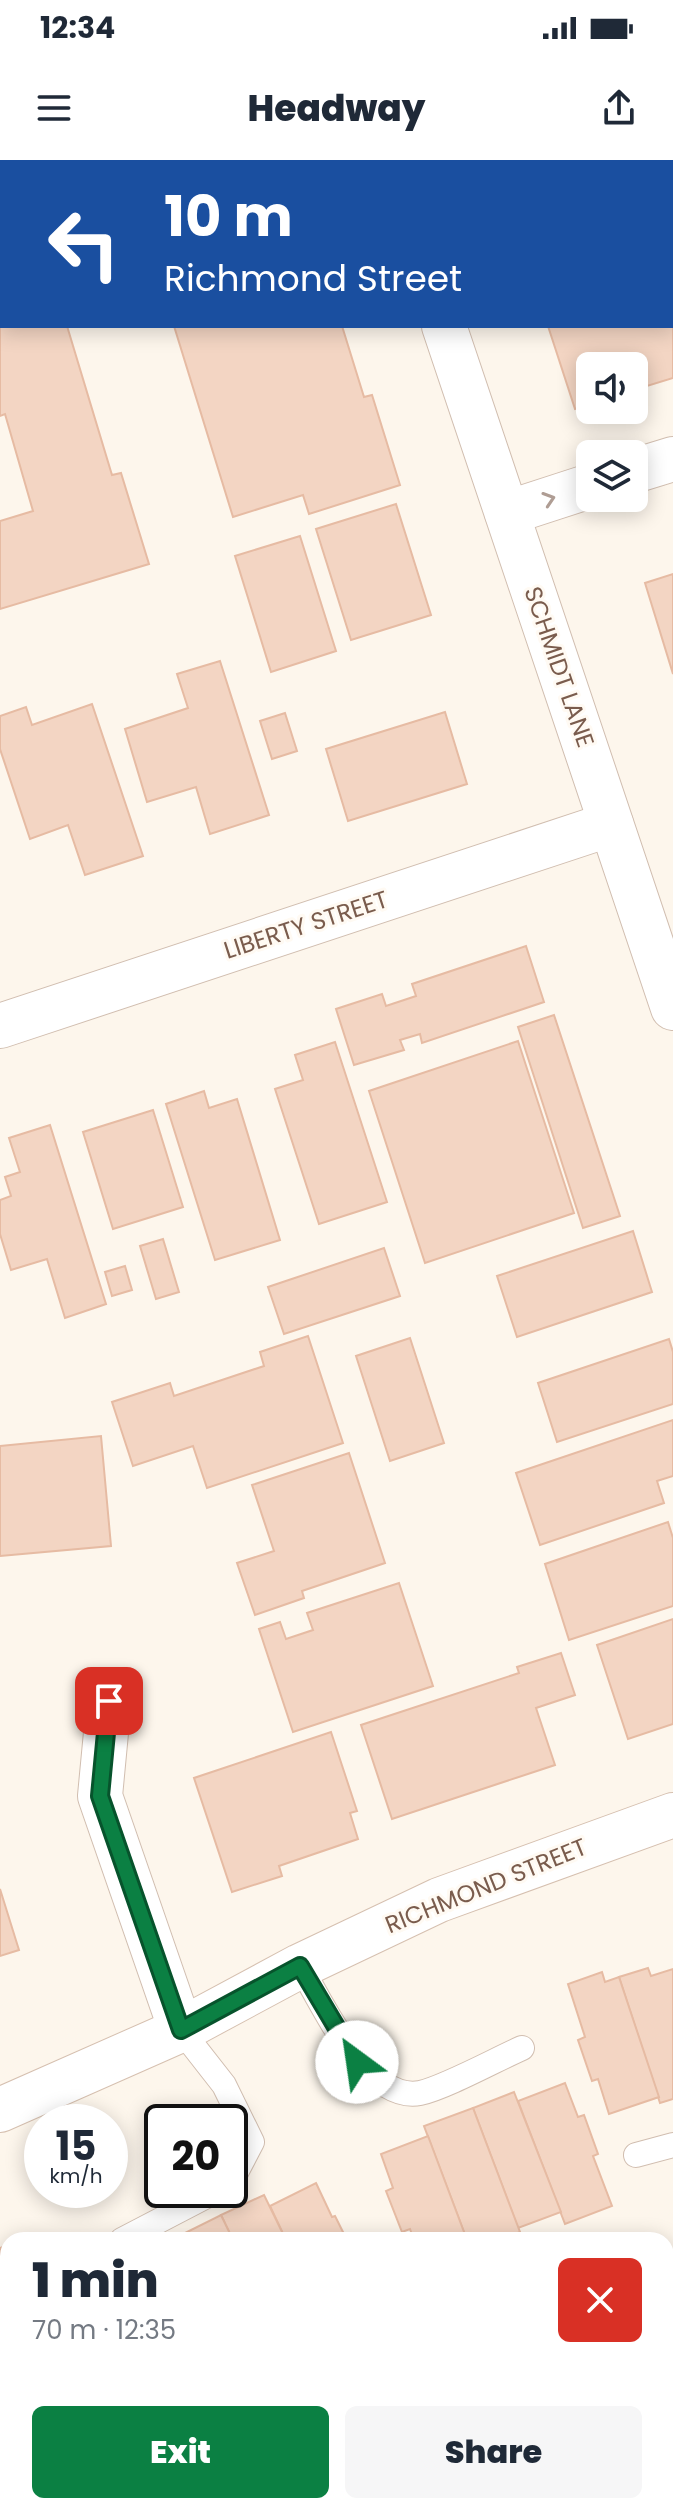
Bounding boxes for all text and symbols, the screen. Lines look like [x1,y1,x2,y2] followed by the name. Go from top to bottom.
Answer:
[40,6,115,49] text: 12:34
[248,83,425,134] text: Headway
[32,86,76,130] icon: menu
[597,86,641,130] icon: share
[164,177,293,256] text: 10 m
[32,192,136,296] icon: left
[164,253,462,304] text: Richmond Street
[576,352,648,512] map controls
[576,352,648,424] button: sound
[576,440,648,512] button: layers
[541,493,555,509] one-way arrow
[517,582,602,752] street label: SCHMIDT LANE
[220,882,392,967] street label: LIBERTY STREET
[75,1667,143,1735] pin
[87,1679,131,1723] icon: arrive
[380,1830,592,1941] street label: RICHMOND STREET
[315,2020,399,2104] position arrow
[144,2104,248,2208] speed limit sign: 20
[55,2118,97,2174] text: 15
[49,2162,103,2190] text: km/h
[32,2247,159,2314] text: 1 min
[558,2258,642,2342] button: close
[32,2312,176,2348] text: 70 m · 12:35
[32,2406,329,2498] button: Exit
[345,2406,642,2498] button: Share

